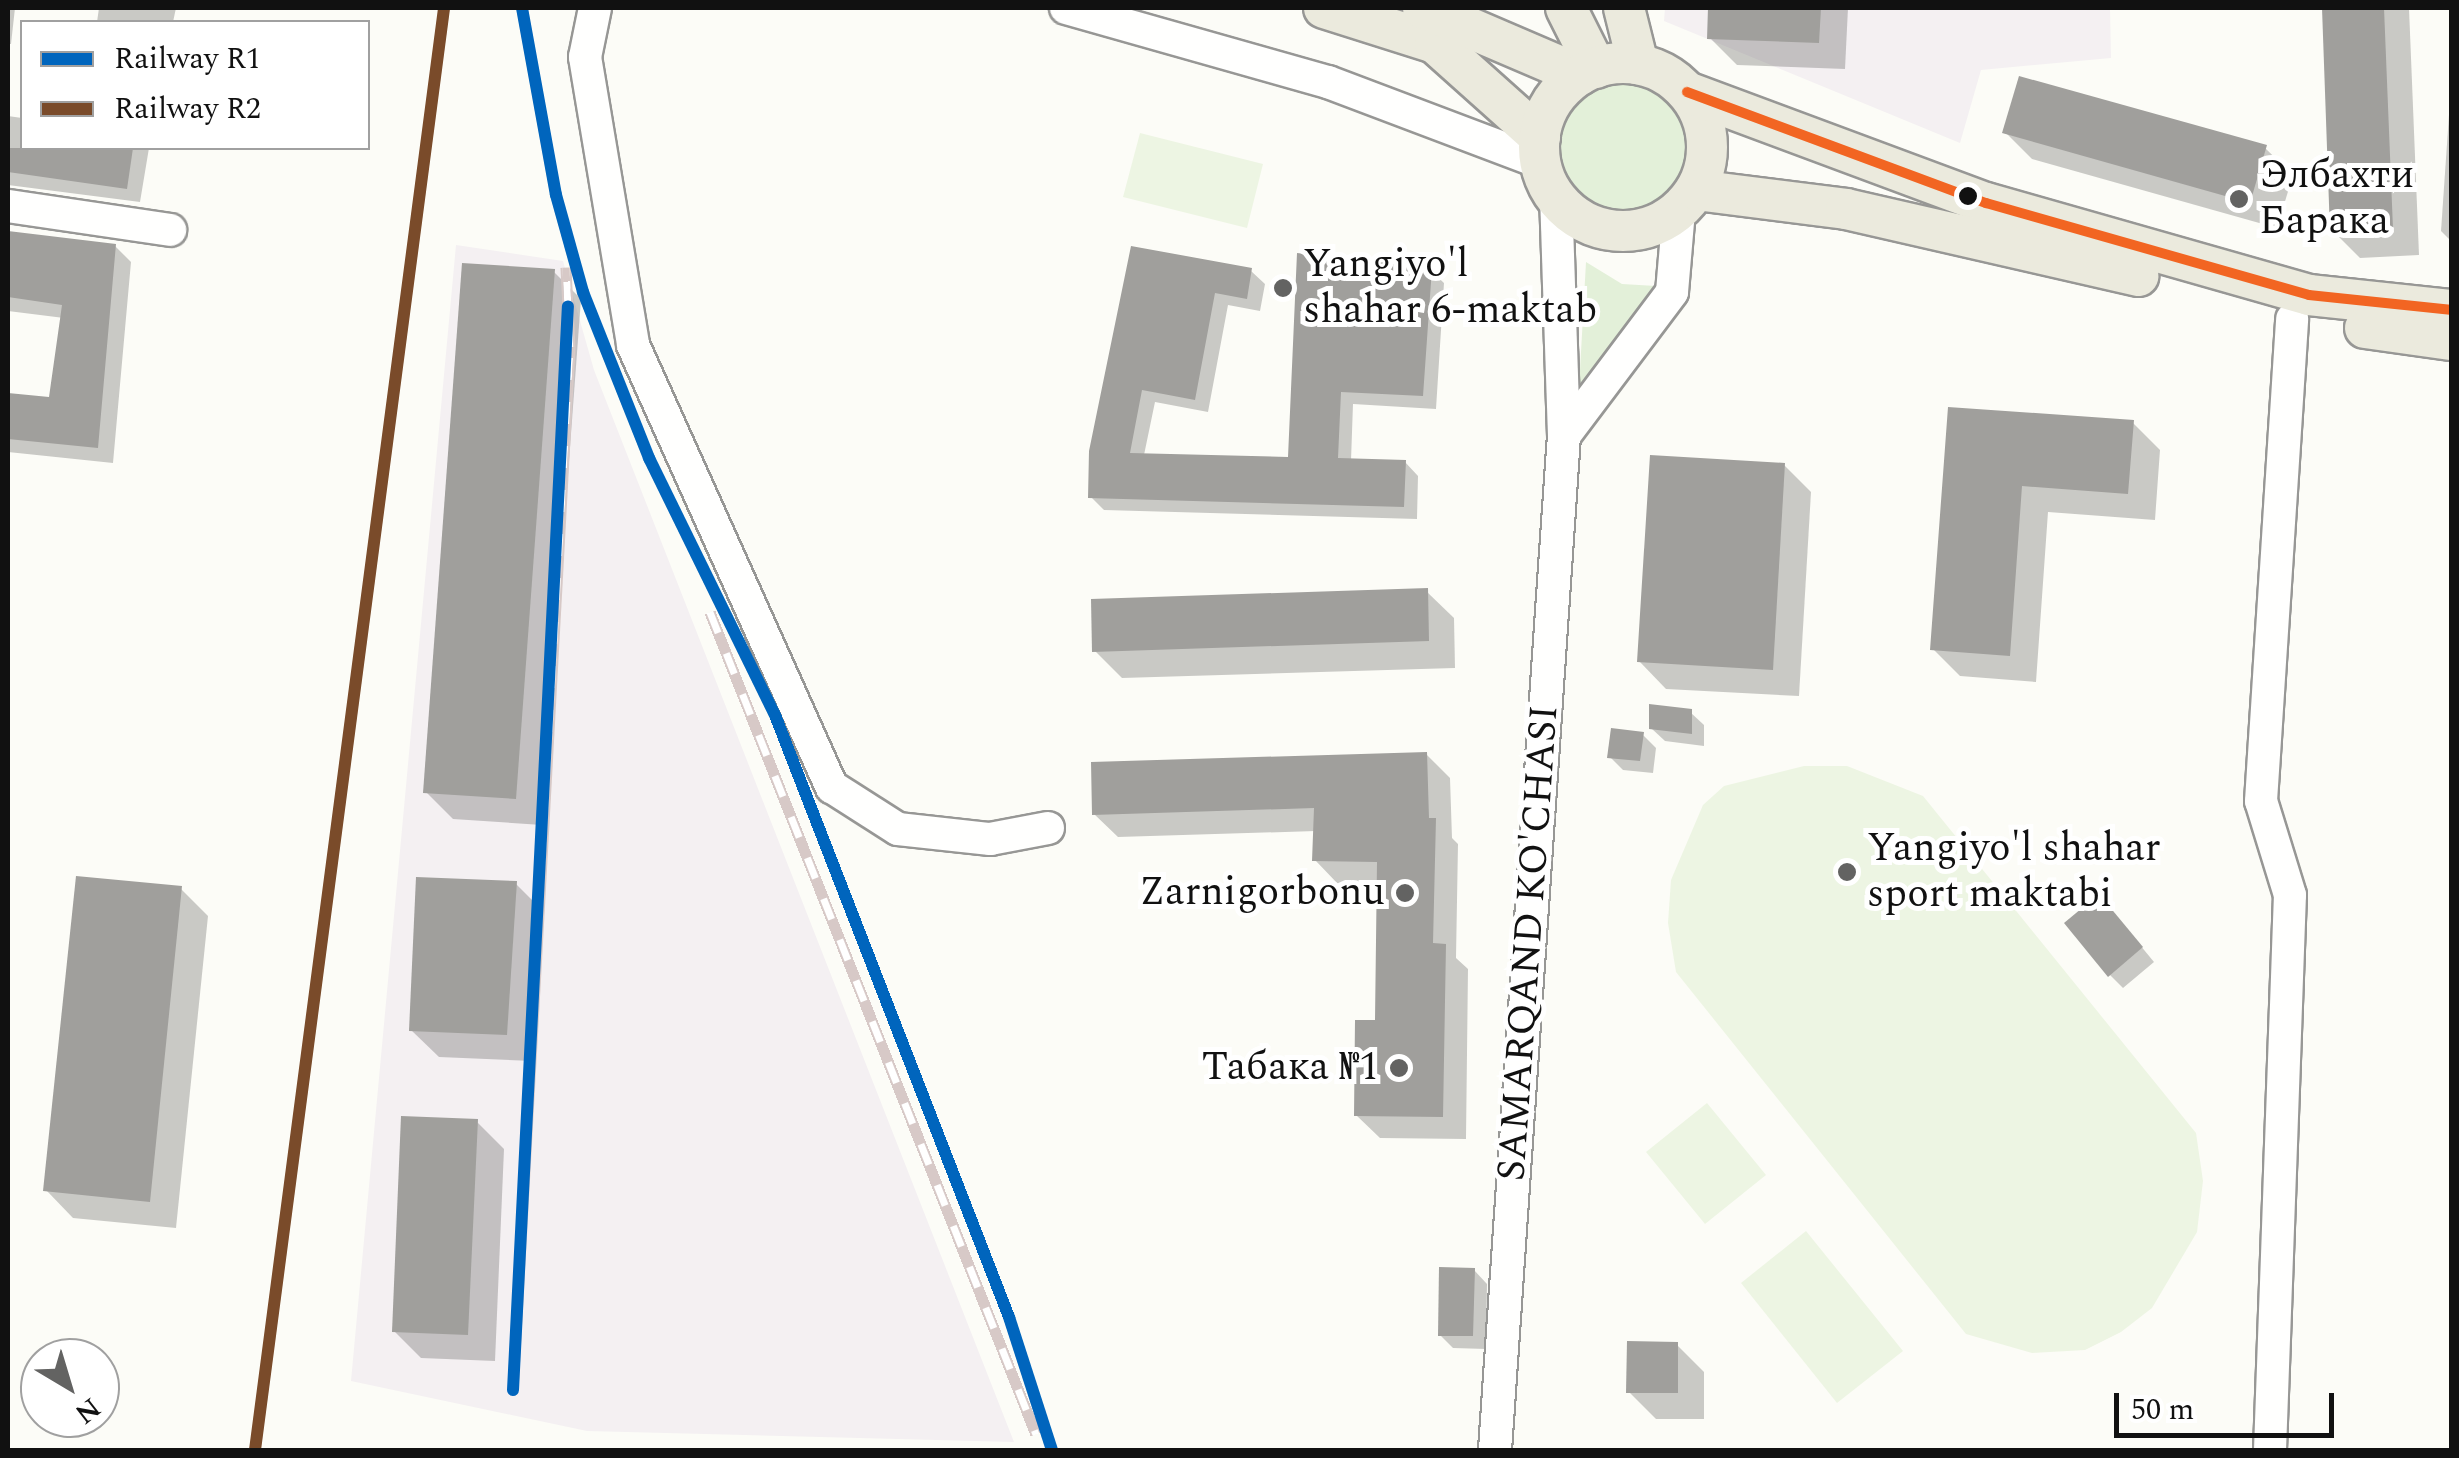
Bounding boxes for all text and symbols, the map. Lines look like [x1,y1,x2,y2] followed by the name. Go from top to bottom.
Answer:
[20,20,370,150] legend
[114,36,261,82] text: Railway R1
[114,86,261,132] text: Railway R2
[2259,152,2414,246] place label: Элбахти Барака
[1958,186,1978,206] unlabelled marker
[2228,188,2250,210] marker: Элбахти Барака
[1303,241,1597,335] place label: Yangiyo'l shahar 6-maktab
[1272,277,1294,299] marker: Yangiyo'l shahar 6-maktab
[1488,703,1570,1183] street label: SAMARQAND KO'CHASI
[1867,825,2161,919] place label: Yangiyo'l shahar sport maktabi
[1836,861,1858,883] marker: Yangiyo'l shahar sport maktabi
[1139,869,1385,917] place label: Zarnigorbonu
[1394,882,1416,904] marker: Zarnigorbonu
[1201,1044,1379,1092] place label: Табака №1
[1388,1057,1410,1079] marker: Табака №1
[20,1338,120,1438] north arrow
[2119,1373,2339,1435] scale bar
[65,1386,110,1434] text: N
[2131,1387,2194,1433] text: 50 m

